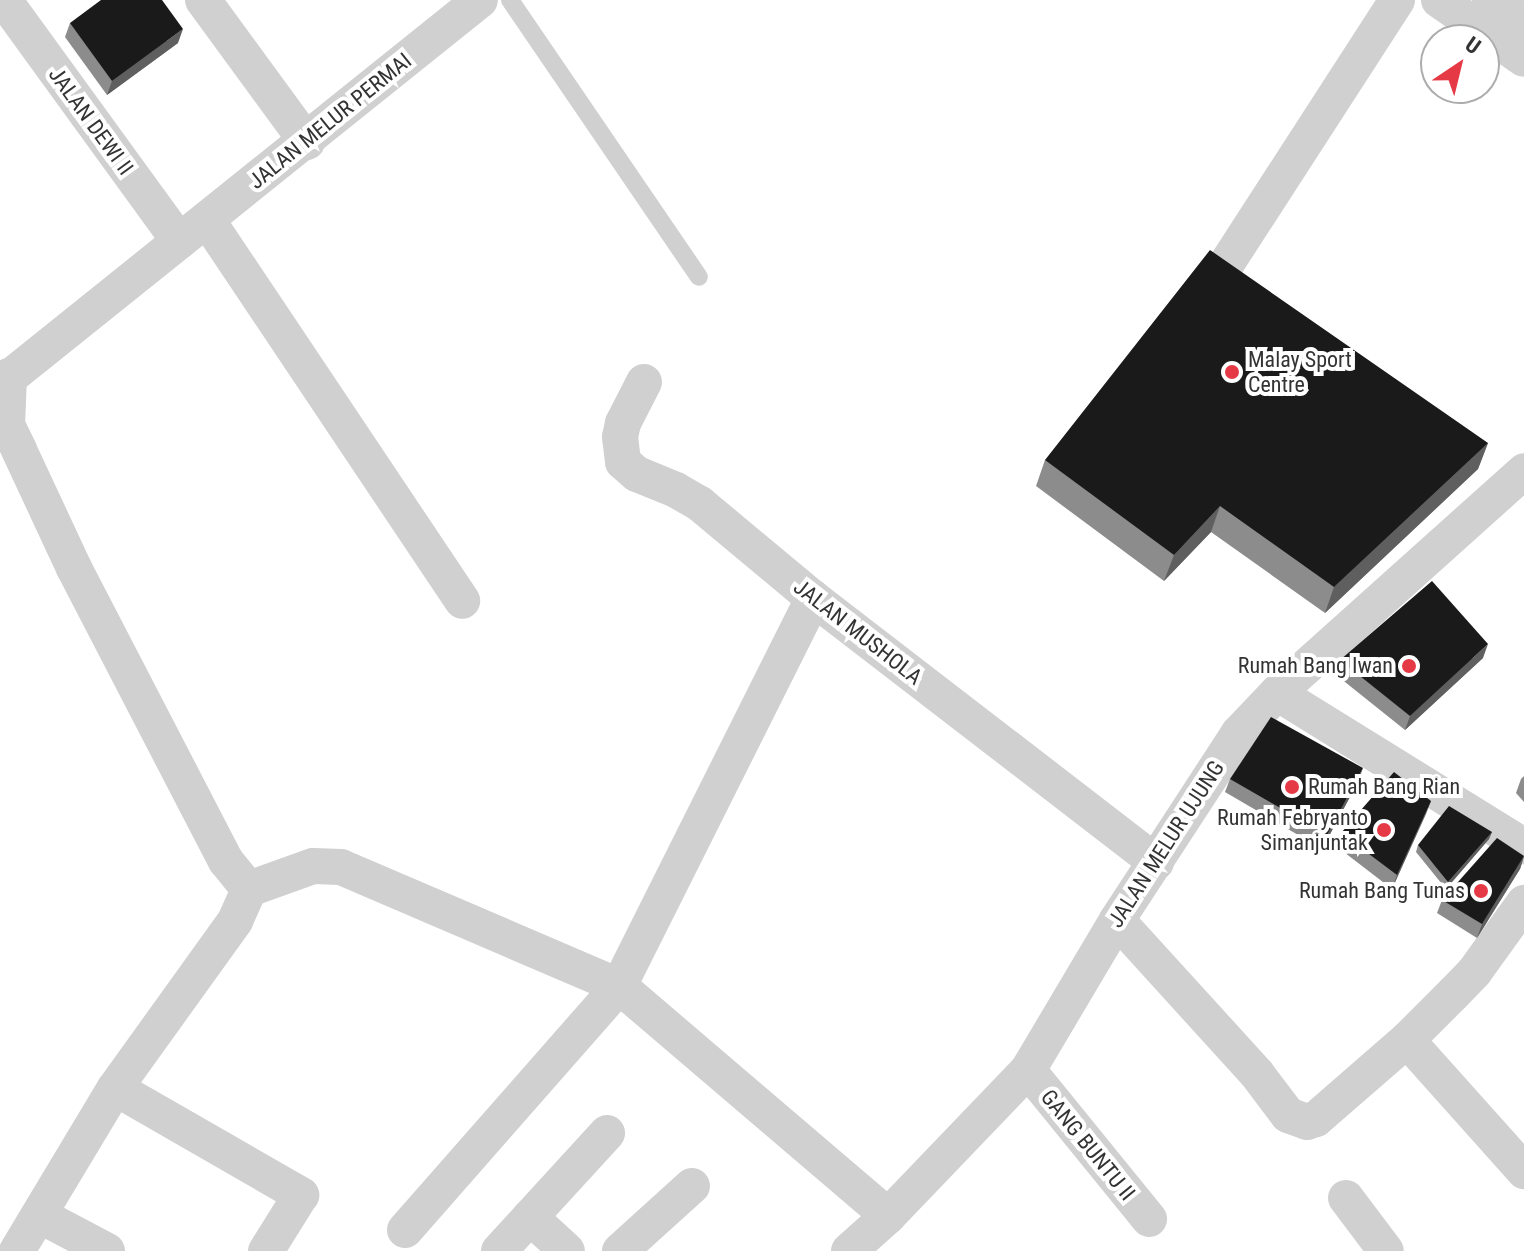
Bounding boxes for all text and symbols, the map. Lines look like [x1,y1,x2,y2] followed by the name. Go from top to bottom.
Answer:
[1420,24,1500,104] north arrow
[1461,32,1485,59] text: U
[243,47,417,195] street label: JALAN MELUR PERMAI
[43,62,139,180] street label: JALAN DEWI II
[1248,346,1352,398] place label: Malay Sport Centre
[1223,363,1241,381] marker: Malay Sport Centre
[789,574,927,690] street label: JALAN MUSHOLA
[1238,653,1393,679] place label: Rumah Bang Iwan
[1400,657,1418,675] marker: Rumah Bang Iwan
[1102,756,1230,932] street label: JALAN MELUR UJUNG
[1308,774,1460,800] place label: Rumah Bang Rian
[1283,778,1301,796] marker: Rumah Bang Rian
[1217,804,1368,856] place label: Rumah Febryanto Simanjuntak
[1375,821,1393,839] marker: Rumah Febryanto Simanjuntak
[1299,878,1465,904] place label: Rumah Bang Tunas
[1472,882,1490,900] marker: Rumah Bang Tunas
[1035,1084,1141,1206] street label: GANG BUNTU II

